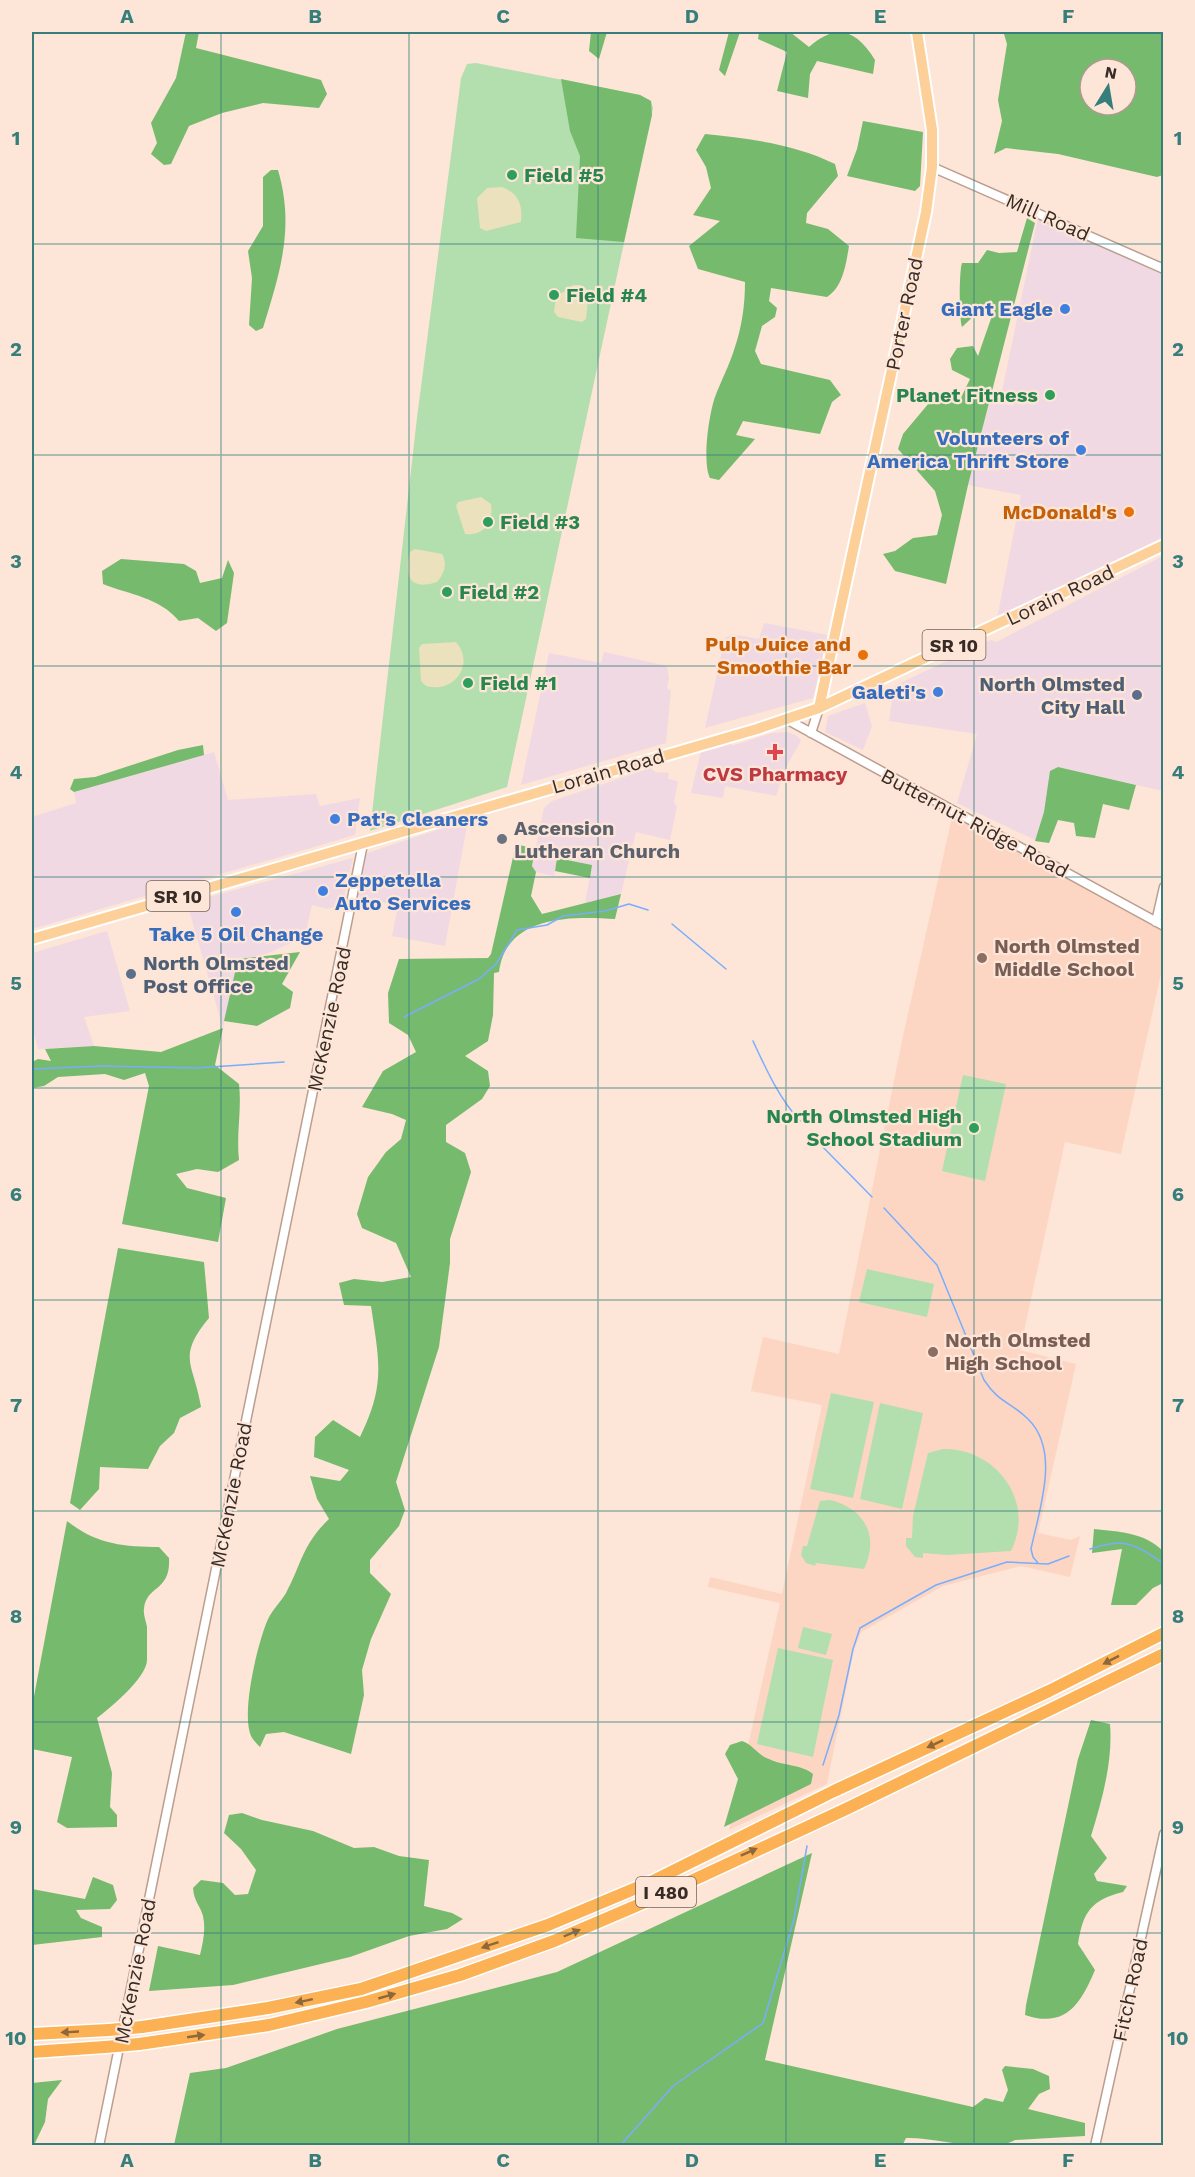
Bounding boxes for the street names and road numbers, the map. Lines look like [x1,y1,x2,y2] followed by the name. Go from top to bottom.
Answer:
[1002,188,1094,246] street label: Mill Road
[880,255,928,373] street label: Porter Road
[1002,560,1118,630] street label: Lorain Road
[922,630,986,660] road number: SR 10
[549,743,667,799] street label: Lorain Road
[877,763,1073,883] street label: Butternut Ridge Road
[146,881,210,911] road number: SR 10
[302,944,356,1094] street label: McKenzie Road
[205,1420,257,1570] street label: McKenzie Road
[636,1877,696,1907] road number: I 480
[109,1896,161,2046] street label: McKenzie Road
[1107,1936,1153,2044] street label: Fitch Road

